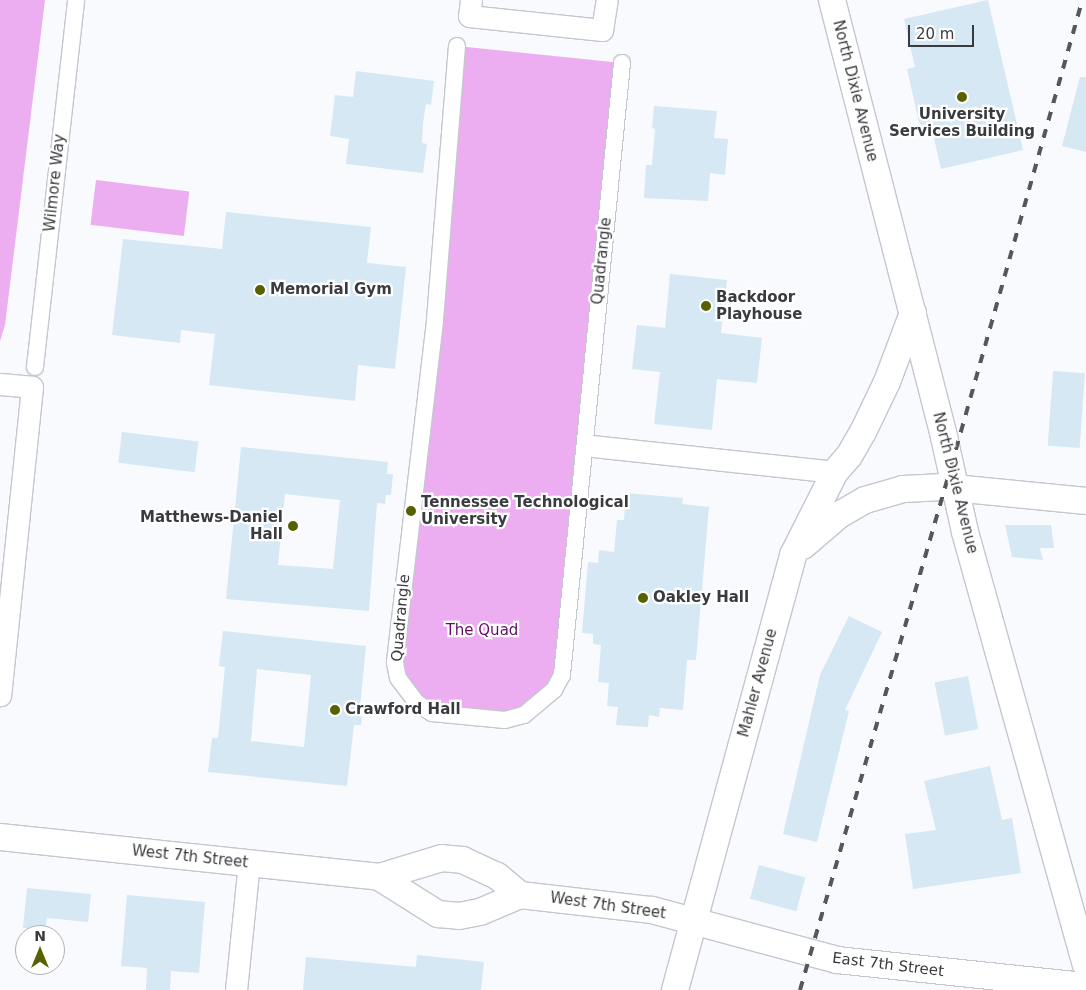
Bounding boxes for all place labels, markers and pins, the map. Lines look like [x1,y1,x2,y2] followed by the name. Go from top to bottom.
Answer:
[956,91,968,103] marker: University Services Building
[889,105,1035,140] place label: University Services Building
[270,281,392,299] place label: Memorial Gym
[254,284,266,296] marker: Memorial Gym
[716,288,802,323] place label: Backdoor Playhouse
[700,300,712,312] marker: Backdoor Playhouse
[421,493,629,528] place label: Tennessee Technological University
[405,505,417,517] marker: Tennessee Technological University
[140,508,283,543] place label: Matthews-Daniel Hall
[287,520,299,532] marker: Matthews-Daniel Hall
[653,589,749,607] place label: Oakley Hall
[637,592,649,604] marker: Oakley Hall
[345,701,461,719] place label: Crawford Hall
[329,704,341,716] marker: Crawford Hall

